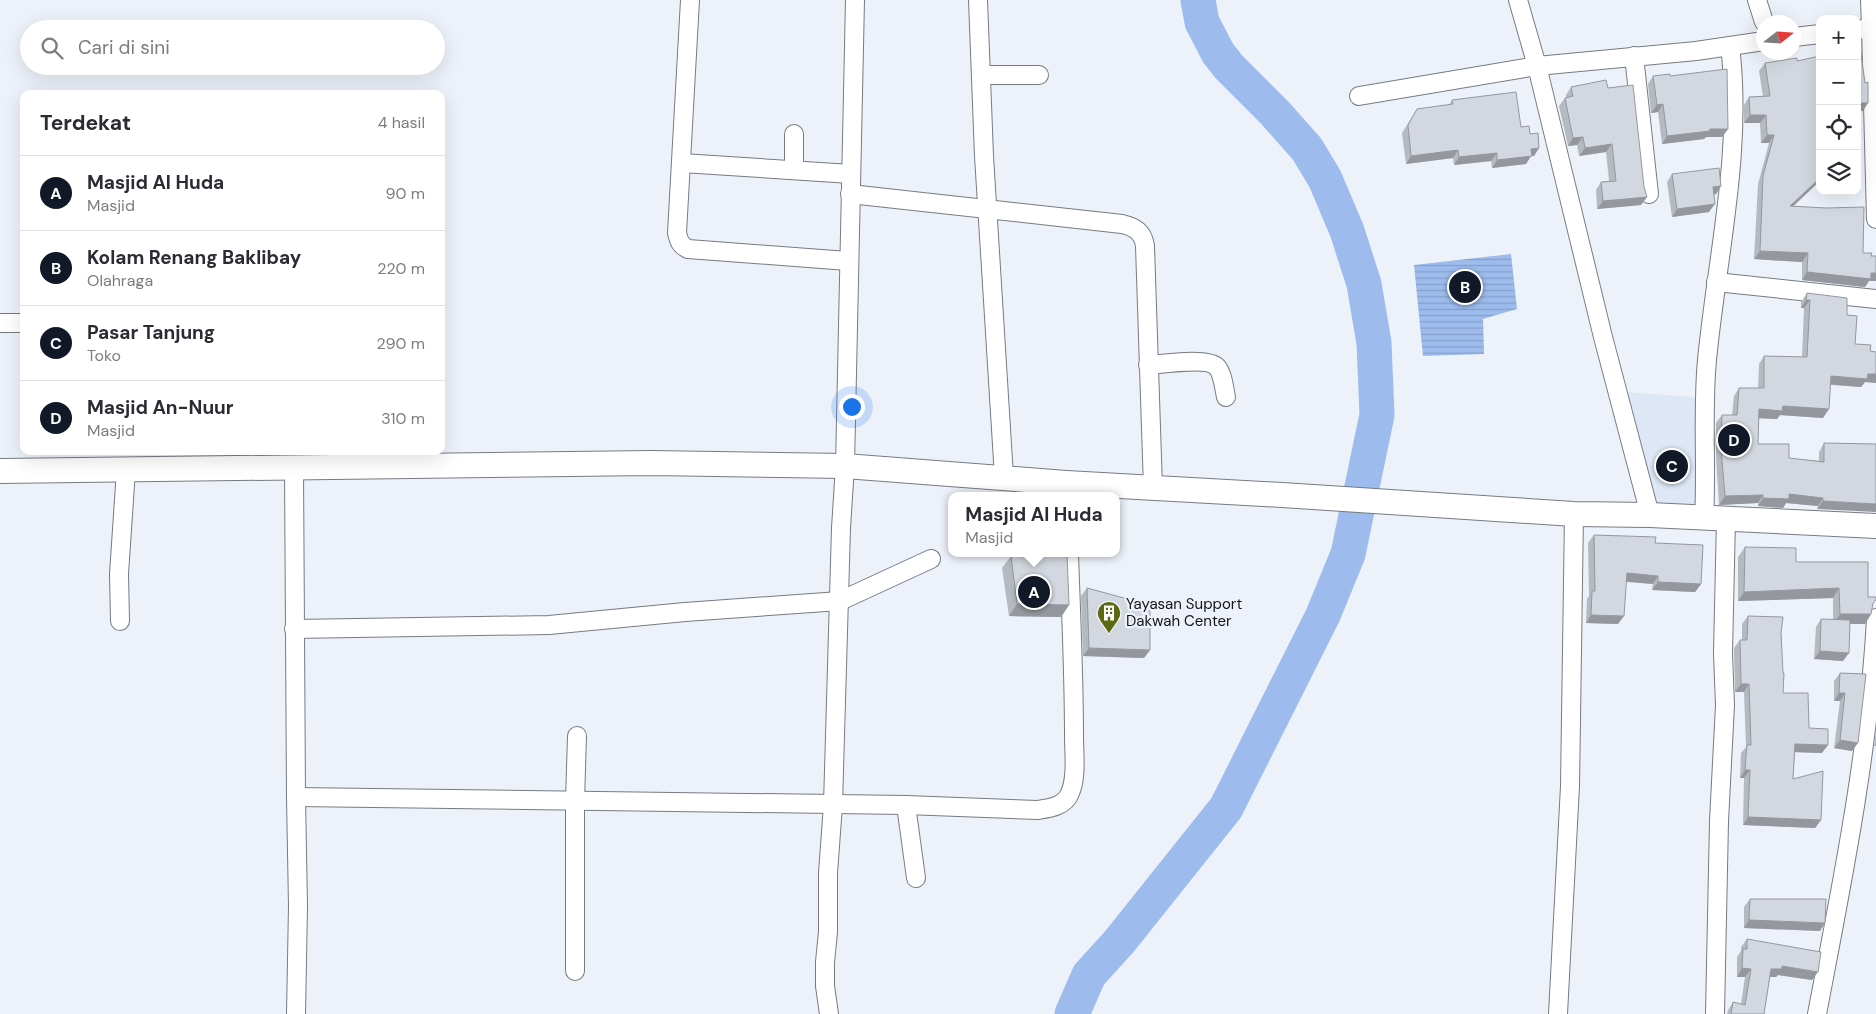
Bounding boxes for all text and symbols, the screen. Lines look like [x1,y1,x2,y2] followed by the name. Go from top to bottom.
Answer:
[1756,15,1801,60] north arrow
[1816,15,1861,195] map controls
[1816,15,1861,60] button: +
[20,20,445,75] search box
[38,34,66,62] icon: search
[78,35,170,60] text: Cari di sini
[1816,60,1861,105] button: −
[1816,105,1861,150] button: locate
[40,109,131,137] text: Terdekat
[378,112,425,133] text: 4 hasil
[1816,150,1861,195] button: layers
[87,170,224,195] text: Masjid Al Huda
[50,183,62,204] text: A
[385,183,425,204] text: 90 m
[87,195,135,216] text: Masjid
[87,245,301,270] text: Kolam Renang Baklibay
[51,258,61,279] text: B
[377,258,425,279] text: 220 m
[1449,268,1481,306] pin: B
[87,270,153,291] text: Olahraga
[87,320,215,345] text: Pasar Tanjung
[50,333,62,354] text: C
[376,333,425,354] text: 290 m
[87,345,121,366] text: Toko
[839,394,865,420] your location
[87,395,234,420] text: Masjid An-Nuur
[50,408,62,429] text: D
[381,408,425,429] text: 310 m
[87,420,135,441] text: Masjid
[1718,421,1750,459] pin: D
[1656,447,1688,485] pin: C
[948,492,1120,557] popup
[965,502,1103,527] text: Masjid Al Huda
[965,527,1013,548] text: Masjid
[1018,573,1050,611] pin: A
[1126,594,1242,631] place label: Yayasan Support Dakwah Center
[1096,600,1122,634] building icon: Yayasan Support Dakwah Center

